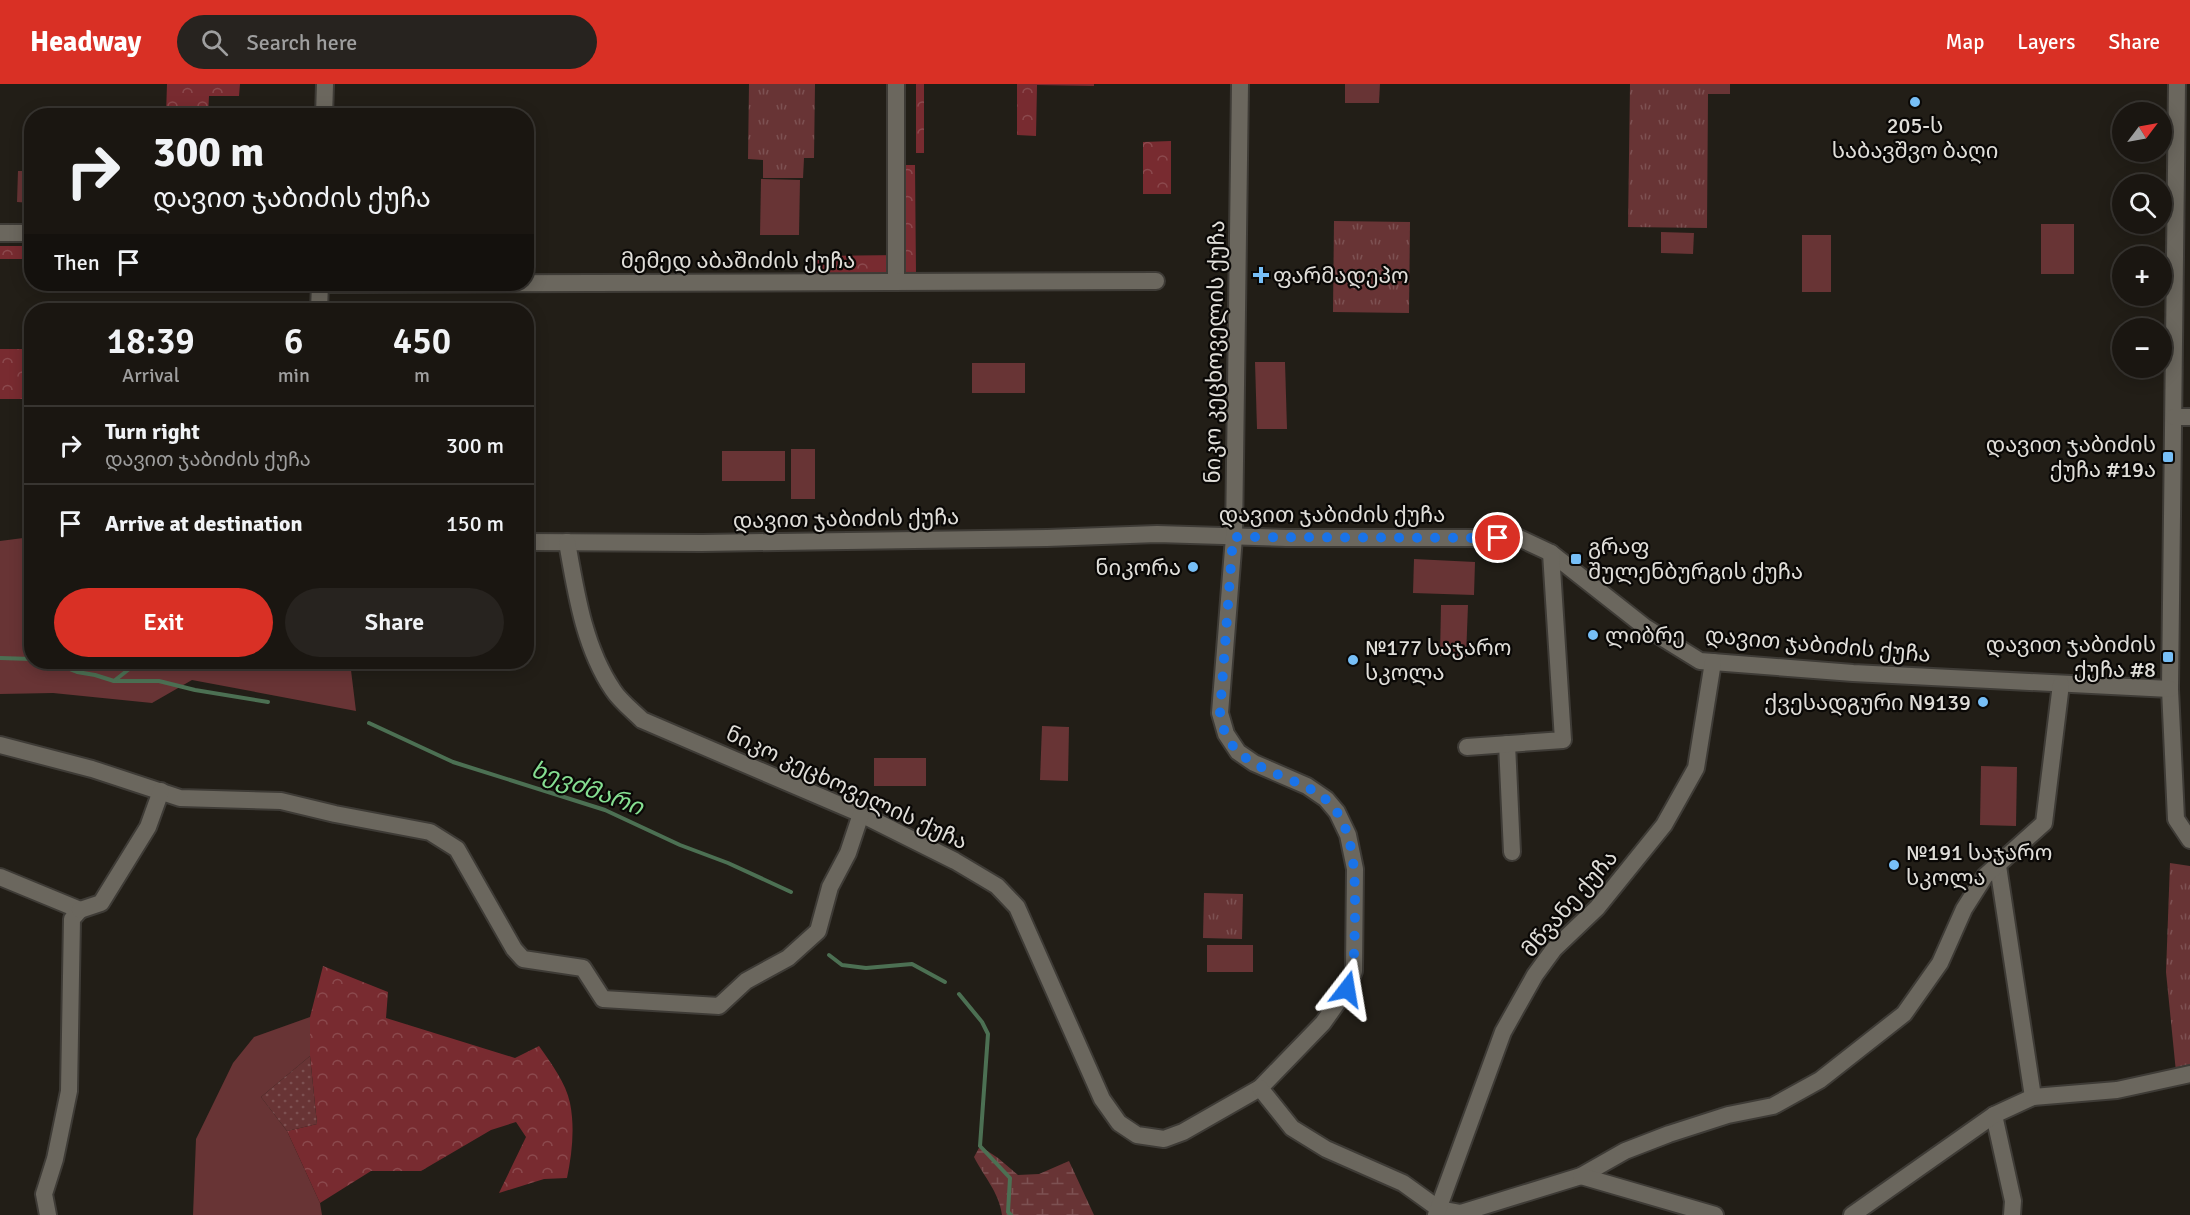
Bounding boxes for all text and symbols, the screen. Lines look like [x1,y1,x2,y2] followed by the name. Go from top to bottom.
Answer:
[177,15,597,69] search box
[30,25,141,59] text: Headway
[198,26,231,59] icon: search
[246,29,357,56] text: Search here
[1946,29,1984,55] text: Map
[2017,29,2075,55] text: Layers
[2108,29,2160,55] text: Share
[1908,95,1922,109] marker: 205-ს საბავშვო ბაღი
[2112,102,2172,162] north arrow
[2112,102,2172,378] map controls
[1832,112,1998,164] place label: 205-ს საბავშვო ბაღი
[153,127,264,178] text: 300 m
[54,132,132,210] icon: right
[2112,174,2172,234] button: search
[153,182,431,215] text: დავით ჯაბიძის ქუჩა
[1199,220,1230,484] street label: ნიკო კეცხოველის ქუჩა
[112,246,145,279] icon: arrive
[2112,246,2172,306] button: +
[621,247,855,274] street label: მემედ აბაშიძის ქუჩა
[54,249,100,276] text: Then
[1273,262,1409,289] place label: ფარმადეპო
[1254,268,1268,282] marker: ფარმადეპო
[2112,318,2172,378] button: −
[107,319,195,364] text: 18:39
[284,319,304,364] text: 6
[393,319,451,364] text: 450
[122,363,180,388] text: Arrival
[278,363,310,388] text: min
[414,363,430,388] text: m
[105,418,200,445] text: Turn right
[54,429,87,462] icon: right
[1986,431,2156,483] place label: დავით ჯაბიძის ქუჩა #19ა
[446,432,504,459] text: 300 m
[105,447,311,472] text: დავით ჯაბიძის ქუჩა
[2161,450,2175,464] marker: დავით ჯაბიძის ქუჩა #19ა
[1219,501,1445,528] street label: დავით ჯაბიძის ქუჩა
[733,503,959,534] street label: დავით ჯაბიძის ქუჩა
[54,507,87,540] icon: arrive
[105,510,302,537] text: Arrive at destination
[446,510,504,537] text: 150 m
[1472,512,1523,563] pin
[1481,521,1514,554] icon: arrive
[1588,533,1803,585] place label: გრაფ შულენბურგის ქუჩა
[1569,552,1583,566] marker: გრაფ შულენბურგის ქუჩა
[1095,554,1181,581] place label: ნიკორა
[1186,560,1200,574] marker: ნიკორა
[54,588,273,657] button: Exit
[285,588,504,657] button: Share
[1704,621,1932,668] street label: დავით ჯაბიძის ქუჩა
[1605,622,1685,649] place label: ლიბრე
[1586,628,1600,642] marker: ლიბრე
[1986,631,2156,683] place label: დავით ჯაბიძის ქუჩა #8
[1365,634,1511,686] place label: №177 საჯარო სკოლა
[2161,650,2175,664] marker: დავით ჯაბიძის ქუჩა #8
[1346,653,1360,667] marker: №177 საჯარო სკოლა
[1764,689,1971,716] place label: ქვესადგური N9139
[1976,695,1990,709] marker: ქვესადგური N9139
[722,720,972,855] street label: ნიკო კეცხოველის ქუჩა
[527,754,648,823] water label: ხევძმარი
[1906,839,2052,891] place label: №191 საჯარო სკოლა
[1516,844,1623,962] street label: მწვანე ქუჩა
[1887,858,1901,872] marker: №191 საჯარო სკოლა
[1315,957,1379,1021] position arrow

